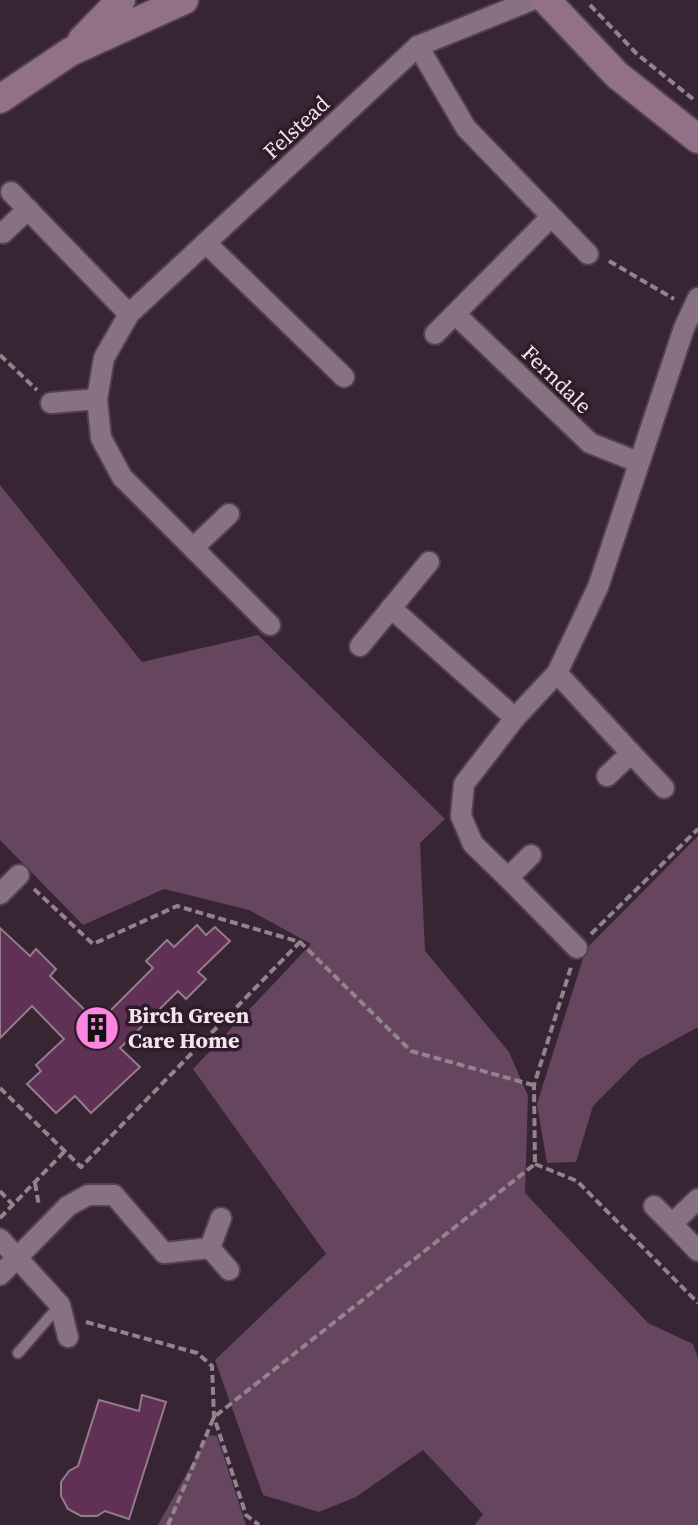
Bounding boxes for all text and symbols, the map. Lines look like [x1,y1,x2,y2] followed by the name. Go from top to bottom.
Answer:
[256,88,336,166] street label: Felstead
[515,338,599,420] street label: Ferndale
[128,1000,250,1055] place label: Birch Green Care Home
[73,1004,121,1052] building icon: Birch Green Care Home

